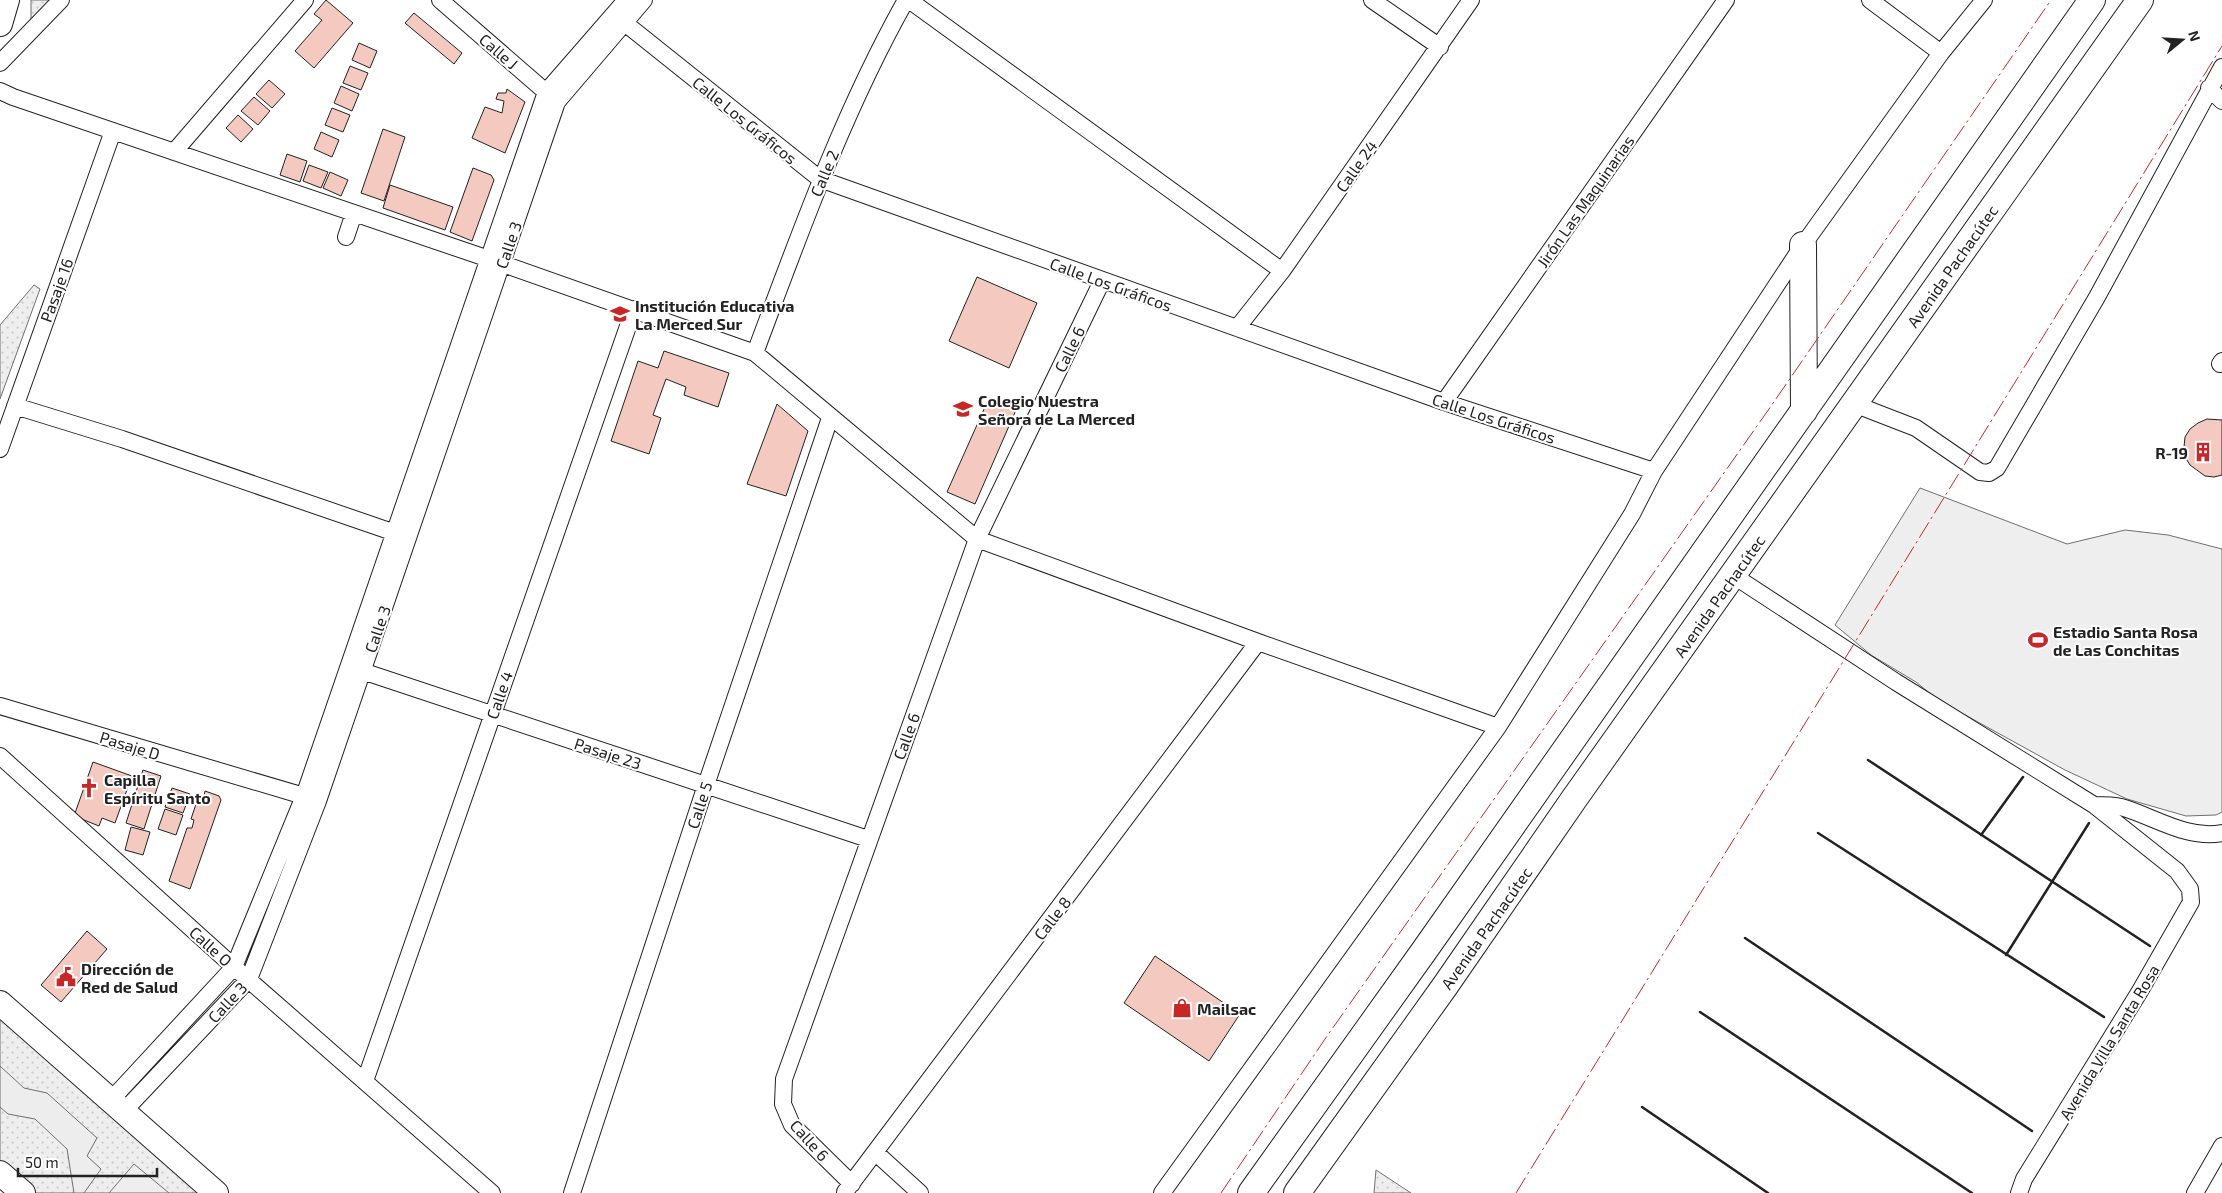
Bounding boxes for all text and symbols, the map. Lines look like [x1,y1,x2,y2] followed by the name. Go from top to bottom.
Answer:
[2157,15,2207,65] north arrow
[2185,28,2204,43] text: N
[476,29,522,73] street label: Calle J
[689,72,801,168] street label: Calle Los Gráficos
[1532,131,1638,271] street label: Jirón Las Maquinarias
[1331,137,1381,195] street label: Calle 24
[806,147,842,199] street label: Calle 2
[1903,201,2001,331] street label: Avenida Pachacútec
[491,219,525,271] street label: Calle 3
[1047,253,1175,315] street label: Calle Los Gráficos
[36,255,77,325] street label: Pasaje 16
[635,296,794,333] place label: Institución Educativa La Merced Sur
[609,303,631,325] school or university icon: Institución Educativa La Merced Sur
[1050,323,1088,375] street label: Calle 6
[1430,389,1558,447] street label: Calle Los Gráficos
[978,391,1135,428] place label: Colegio Nuestra Señora de La Merced
[952,398,974,420] school or university icon: Colegio Nuestra Señora de La Merced
[2192,441,2214,463] building icon: R-19
[2155,443,2188,462] place label: R-19
[1670,531,1768,661] street label: Avenida Pachacútec
[360,603,394,655] street label: Calle 3
[2053,622,2198,659] place label: Estadio Santa Rosa de Las Conchitas
[2027,629,2049,651] sports icon: Estadio Santa Rosa de Las Conchitas
[482,668,516,721] street label: Calle 4
[889,710,923,762] street label: Calle 6
[97,727,162,764] street label: Pasaje D
[572,733,644,774] street label: Pasaje 23
[104,770,211,807] place label: Capilla Espíritu Santo
[78,777,100,799] church icon: Capilla Espíritu Santo
[683,779,715,831] street label: Calle 5
[1437,863,1535,993] street label: Avenida Pachacútec
[1030,893,1074,943] street label: Calle 8
[186,922,236,970] street label: Calle O
[81,959,178,996] place label: Dirección de Red de Salud
[2055,961,2163,1123] street label: Avenida Villa Santa Rosa
[55,966,77,988] public building icon: Dirección de Red de Salud
[204,978,250,1026] street label: Calle 3
[1171,997,1193,1019] shop icon: Mailsac
[1197,999,1256,1018] place label: Mailsac
[787,1116,833,1164] street label: Calle 6
[18,1146,156,1178] scale bar
[25,1153,59,1171] text: 50 m

